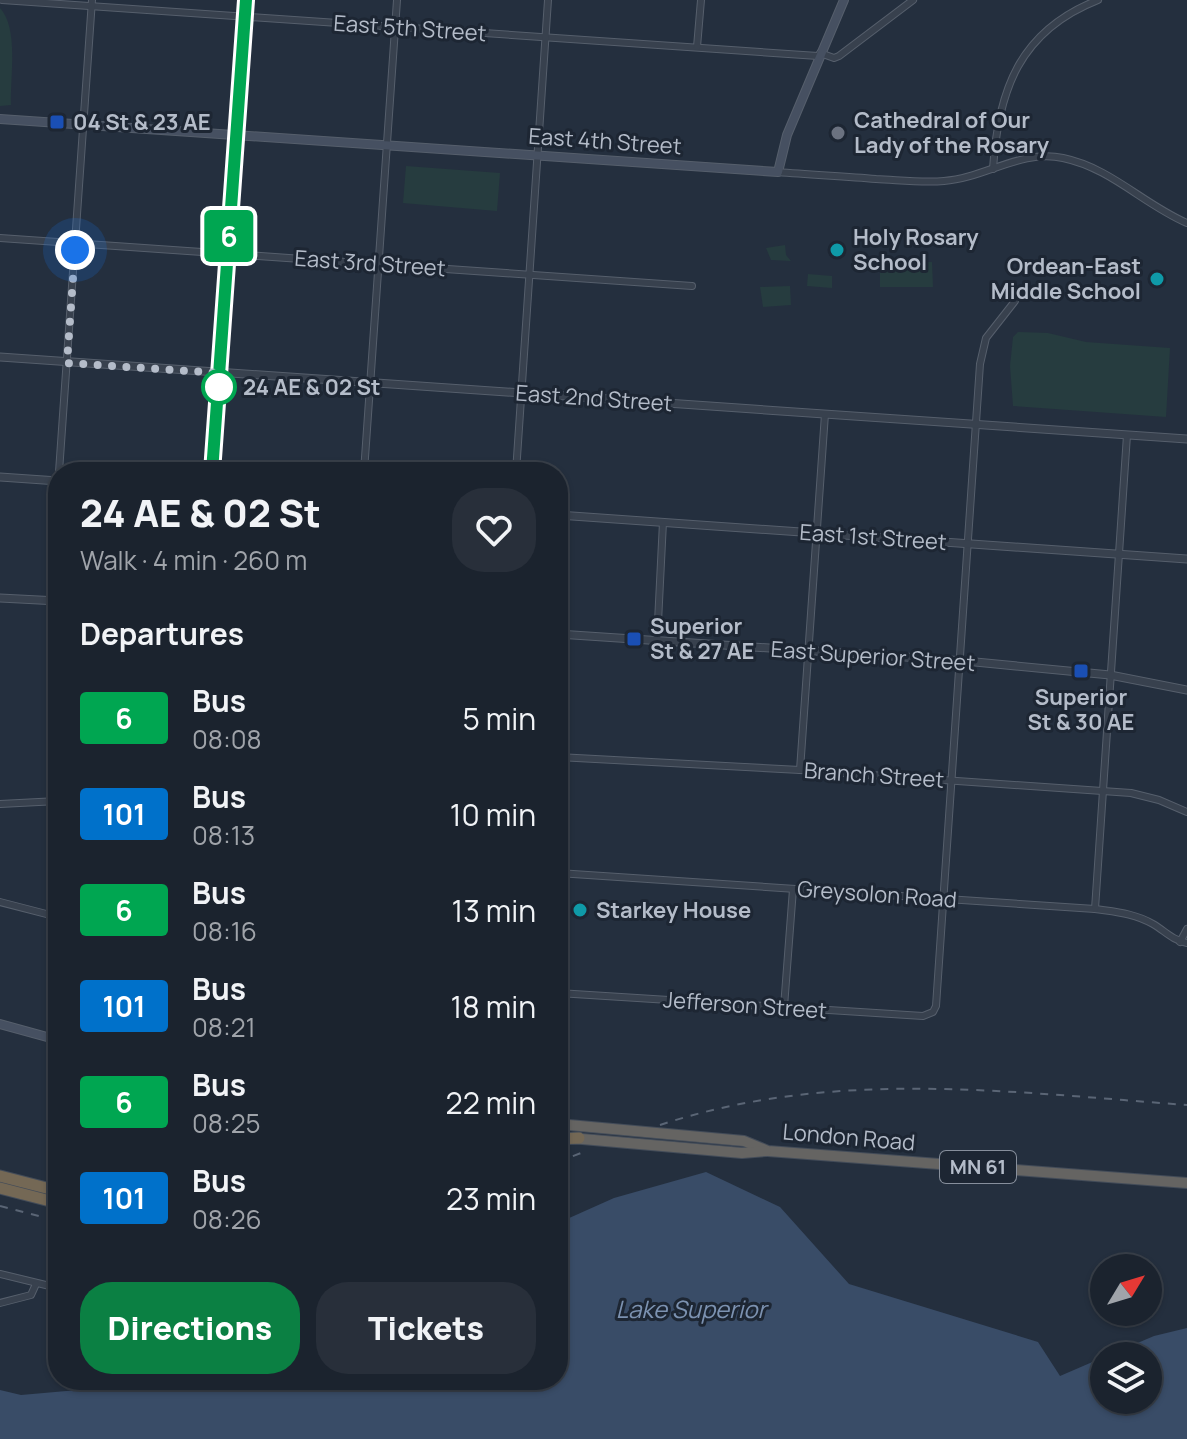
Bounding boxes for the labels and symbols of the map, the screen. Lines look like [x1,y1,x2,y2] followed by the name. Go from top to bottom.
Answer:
[333,8,488,48] street label: East 5th Street
[854,105,1050,160] place label: Cathedral of Our Lady of the Rosary
[73,107,211,137] place label: 04 St & 23 AE
[48,113,66,131] marker: 04 St & 23 AE
[527,121,683,161] street label: East 4th Street
[829,124,847,142] marker: Cathedral of Our Lady of the Rosary
[203,210,255,262] line badge: 6
[853,222,979,277] place label: Holy Rosary School
[55,230,95,270] your location
[828,241,846,259] marker: Holy Rosary School
[293,243,447,283] street label: East 3rd Street
[991,251,1141,306] place label: Ordean-East Middle School
[1148,270,1166,288] marker: Ordean-East Middle School
[202,370,236,404] marker: 24 AE & 02 St
[243,372,381,402] place label: 24 AE & 02 St
[515,378,674,418] street label: East 2nd Street
[798,517,948,557] street label: East 1st Street
[650,611,754,666] place label: Superior St & 27 AE
[625,630,643,648] marker: Superior St & 27 AE
[770,634,977,678] street label: East Superior Street
[1072,662,1090,680] marker: Superior St & 30 AE
[1028,682,1134,737] place label: Superior St & 30 AE
[803,755,945,795] street label: Branch Street
[796,873,958,915] street label: Greysolon Road
[596,895,751,925] place label: Starkey House
[571,901,589,919] marker: Starkey House
[662,984,828,1026] street label: Jefferson Street
[781,1116,917,1158] street label: London Road
[940,1151,1016,1183] road number: MN 61
[1090,1254,1162,1326] north arrow
[616,1292,770,1325] water label: Lake Superior

